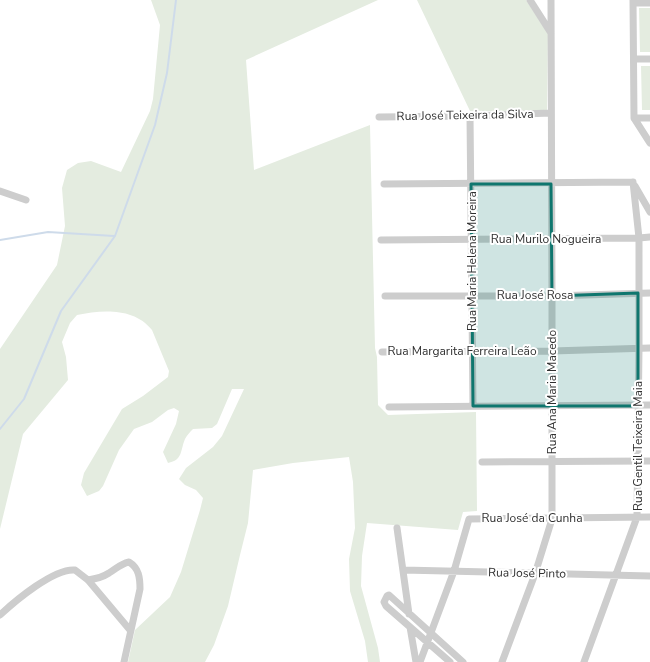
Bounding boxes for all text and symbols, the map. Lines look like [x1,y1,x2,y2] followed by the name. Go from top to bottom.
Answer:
[396,106,534,124] street label: Rua José Teixeira da Silva
[464,191,480,331] street label: Rua Maria Helena Moreira
[491,231,601,247] street label: Rua Murilo Nogueira
[497,287,573,303] street label: Rua José Rosa
[544,329,560,454] street label: Rua Ana Maria Macedo
[387,343,537,359] street label: Rua Margarita Ferreira Leão
[630,381,646,511] street label: Rua Gentil Teixeira Maia
[481,510,583,526] street label: Rua José da Cunha
[488,564,566,582] street label: Rua José Pinto

